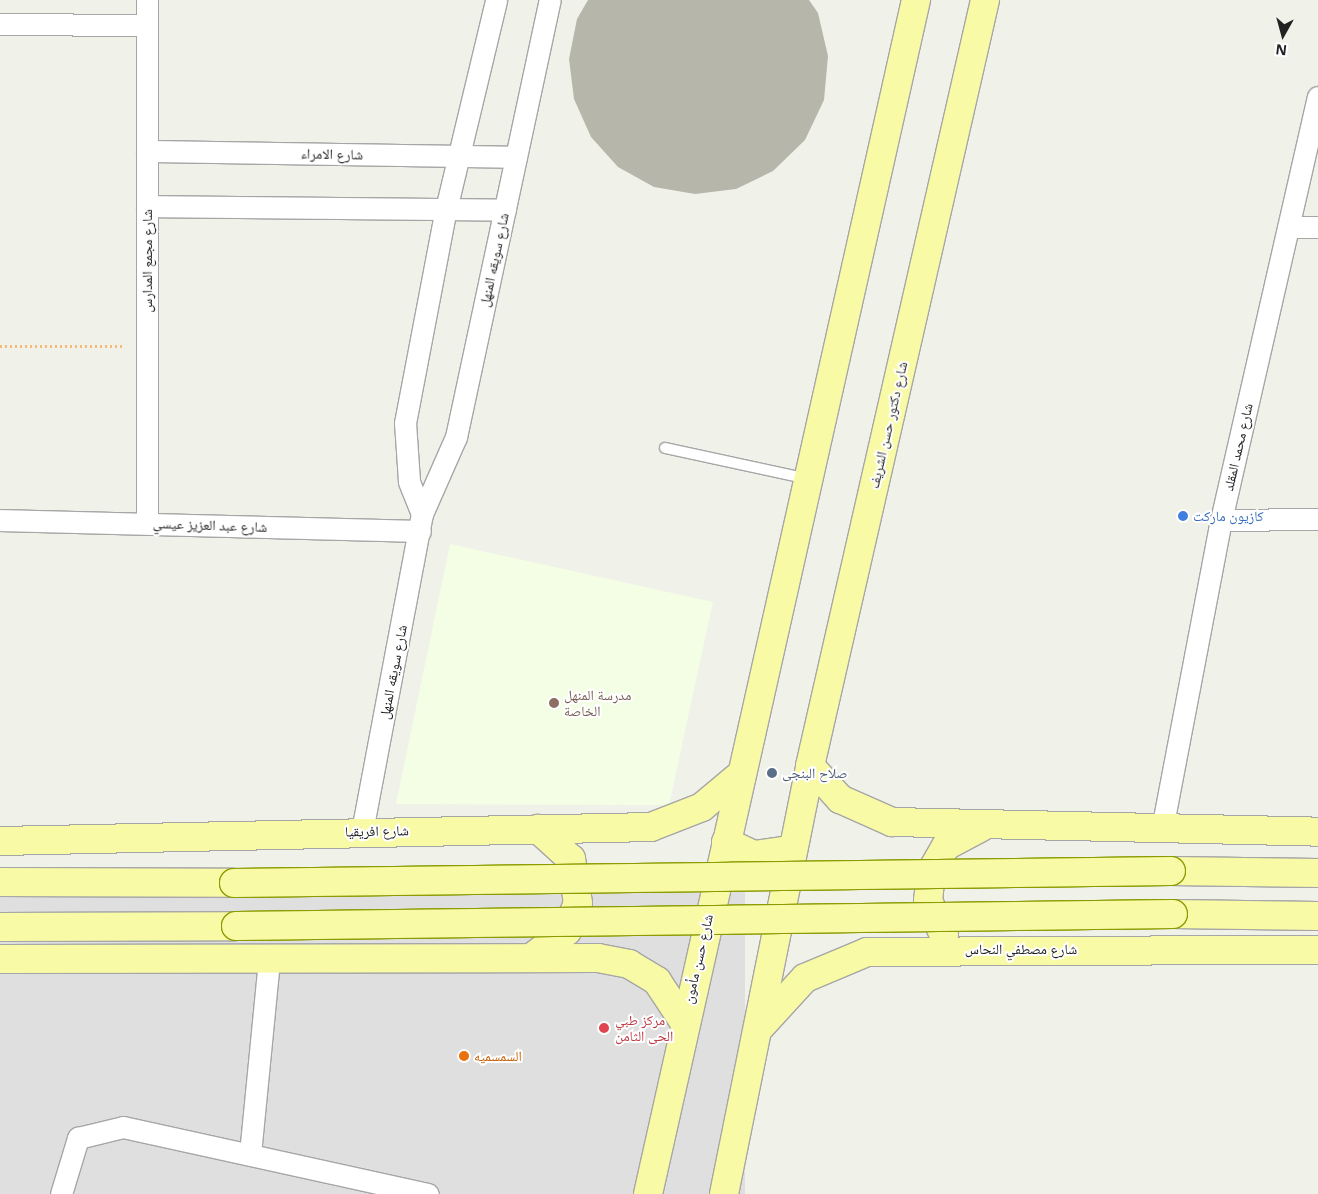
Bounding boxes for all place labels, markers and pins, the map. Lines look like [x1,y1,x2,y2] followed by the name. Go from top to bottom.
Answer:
[1193,508,1264,524] place label: كازيون ماركت
[1177,510,1189,522] marker: كازيون ماركت
[564,687,631,720] place label: مدرسة المنهل الخاصة
[548,697,560,709] marker: مدرسة المنهل الخاصة
[782,765,848,781] place label: صلاح البنجى
[766,767,778,779] marker: صلاح البنجى
[615,1012,673,1044] place label: مركز طبي الحى الثامن
[597,1021,611,1035] marker: مركز طبي الحى الثامن
[474,1048,522,1064] place label: السمسميه
[458,1050,470,1062] marker: السمسميه

